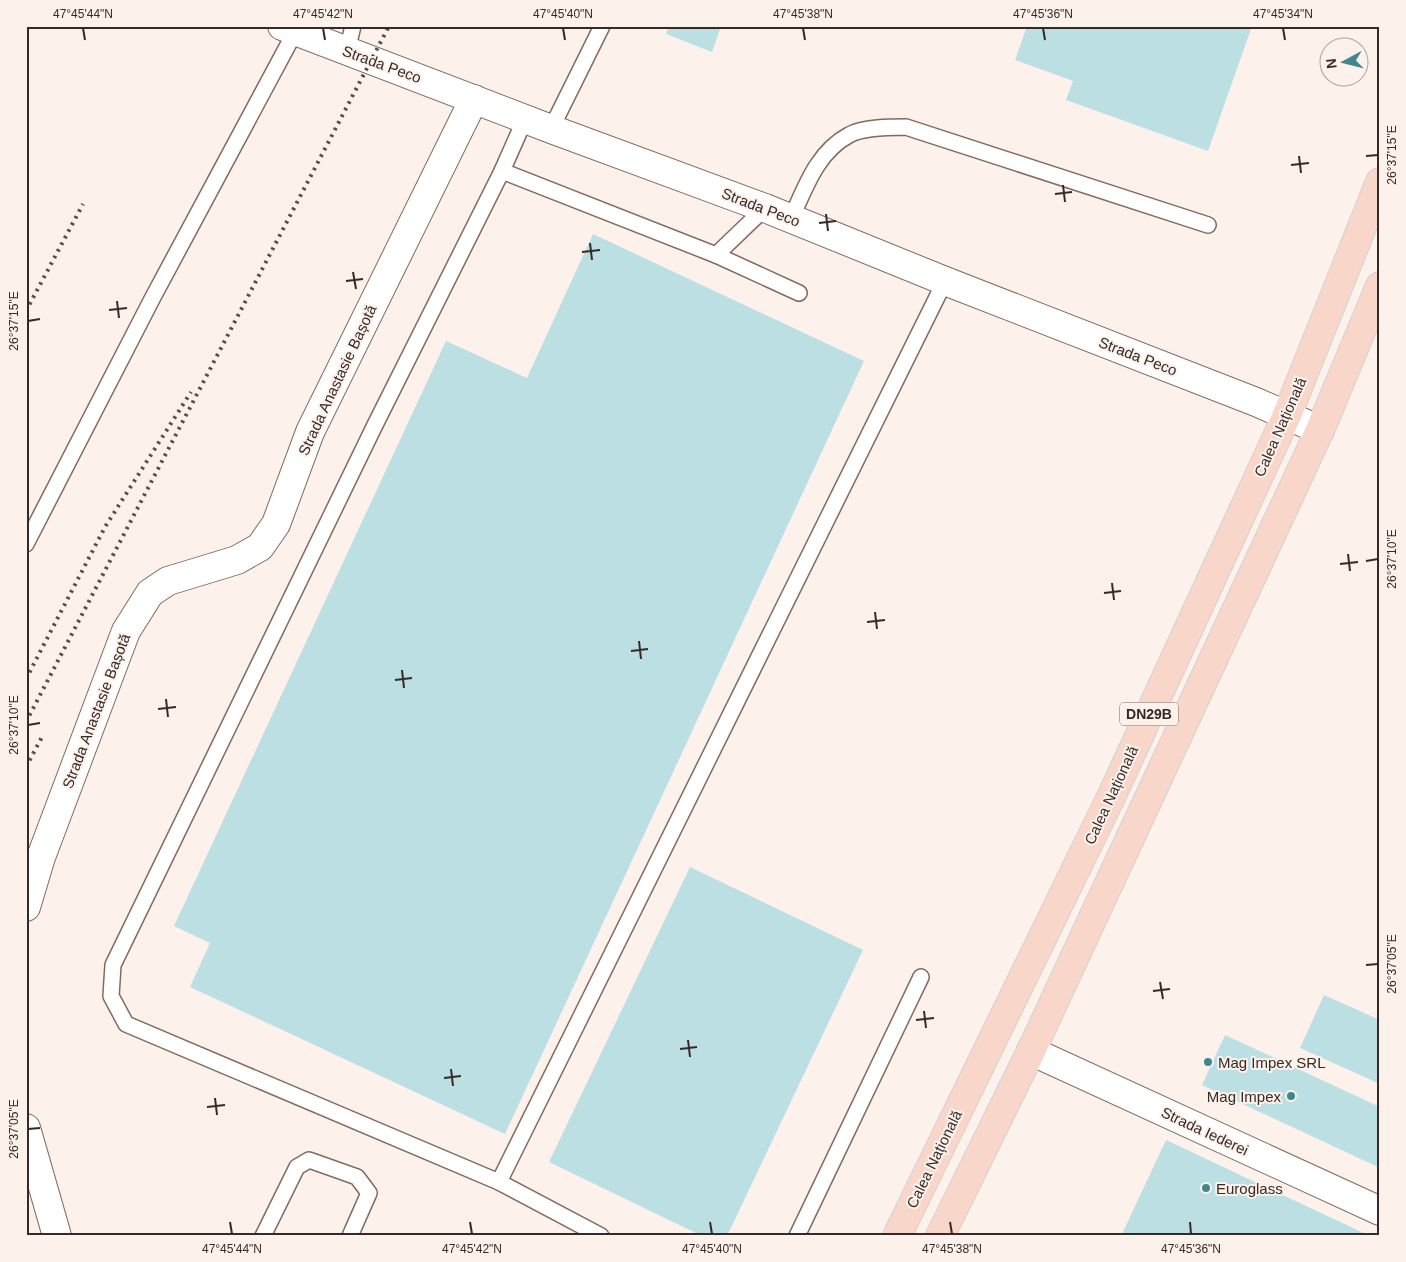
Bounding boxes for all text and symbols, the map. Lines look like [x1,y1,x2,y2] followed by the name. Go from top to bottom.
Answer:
[53,7,113,21] text: 47°45'44"N
[293,7,353,21] text: 47°45'42"N
[533,7,593,21] text: 47°45'40"N
[773,7,833,21] text: 47°45'38"N
[1013,7,1073,21] text: 47°45'36"N
[1253,7,1313,21] text: 47°45'34"N
[1318,38,1368,88] north arrow
[340,42,424,86] street label: Strada Peco
[1323,58,1340,70] text: N
[1385,125,1399,185] text: 26°37'15"E
[719,184,803,230] street label: Strada Peco
[7,291,21,351] text: 26°37'15"E
[295,301,380,458] street label: Strada Anastasie Bașotă
[1096,333,1180,379] street label: Strada Peco
[1251,374,1310,479] street label: Calea Națională
[1385,529,1399,589] text: 26°37'10"E
[59,631,134,791] street label: Strada Anastasie Bașotă
[7,695,21,755] text: 26°37'10"E
[1120,702,1178,726] road number: DN29B
[1081,742,1142,847] street label: Calea Națională
[1385,934,1399,994] text: 26°37'05"E
[1218,1054,1326,1071] place label: Mag Impex SRL
[1202,1056,1214,1068] marker: Mag Impex SRL
[1207,1088,1281,1105] place label: Mag Impex
[1285,1090,1297,1102] marker: Mag Impex
[7,1099,21,1159] text: 26°37'05"E
[1159,1103,1251,1159] street label: Strada Iederei
[903,1107,965,1211] street label: Calea Națională
[1216,1180,1283,1197] place label: Euroglass
[1200,1182,1212,1194] marker: Euroglass
[202,1242,262,1256] text: 47°45'44"N
[442,1242,502,1256] text: 47°45'42"N
[682,1242,742,1256] text: 47°45'40"N
[922,1242,982,1256] text: 47°45'38"N
[1161,1242,1221,1256] text: 47°45'36"N

